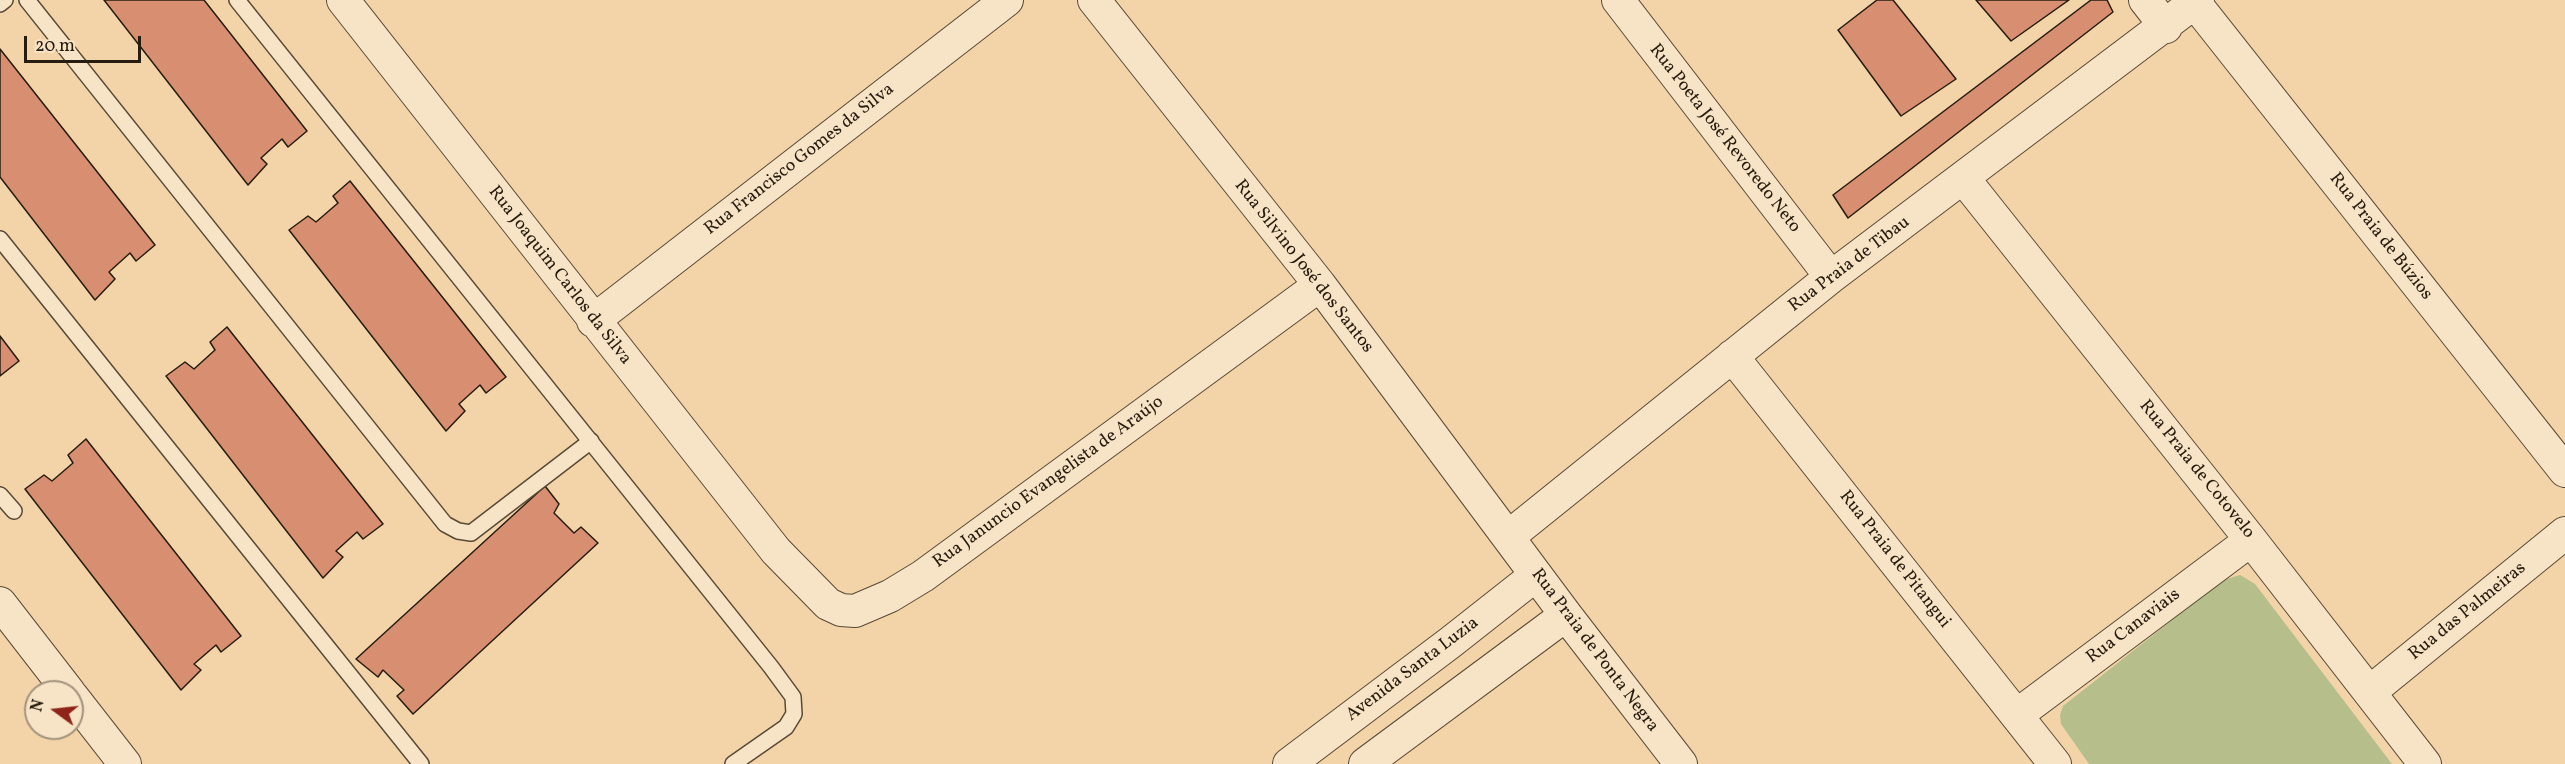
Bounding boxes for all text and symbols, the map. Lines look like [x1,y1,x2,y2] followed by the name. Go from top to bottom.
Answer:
[27,24,144,62] scale bar
[35,34,75,59] text: 20 m
[1644,40,1804,238] street label: Rua Poeta José Revoredo Neto
[701,79,899,241] street label: Rua Francisco Gomes da Silva
[2324,169,2436,305] street label: Rua Praia de Búzios
[1229,176,1377,358] street label: Rua Silvino José dos Santos
[483,182,635,370] street label: Rua Joaquim Carlos da Silva
[1785,212,1915,318] street label: Rua Praia de Tibau
[930,392,1168,574] street label: Rua Januncio Evangelista de Araújo
[2134,396,2258,544] street label: Rua Praia de Cotovelo
[1833,487,1955,633] street label: Rua Praia de Pitangui
[2405,558,2531,666] street label: Rua das Palmeiras
[1525,565,1663,737] street label: Rua Praia de Ponta Negra
[2083,585,2185,669] street label: Rua Canaviais
[1342,613,1484,727] street label: Avenida Santa Luzia
[24,680,84,740] north arrow
[26,697,51,714] text: N

